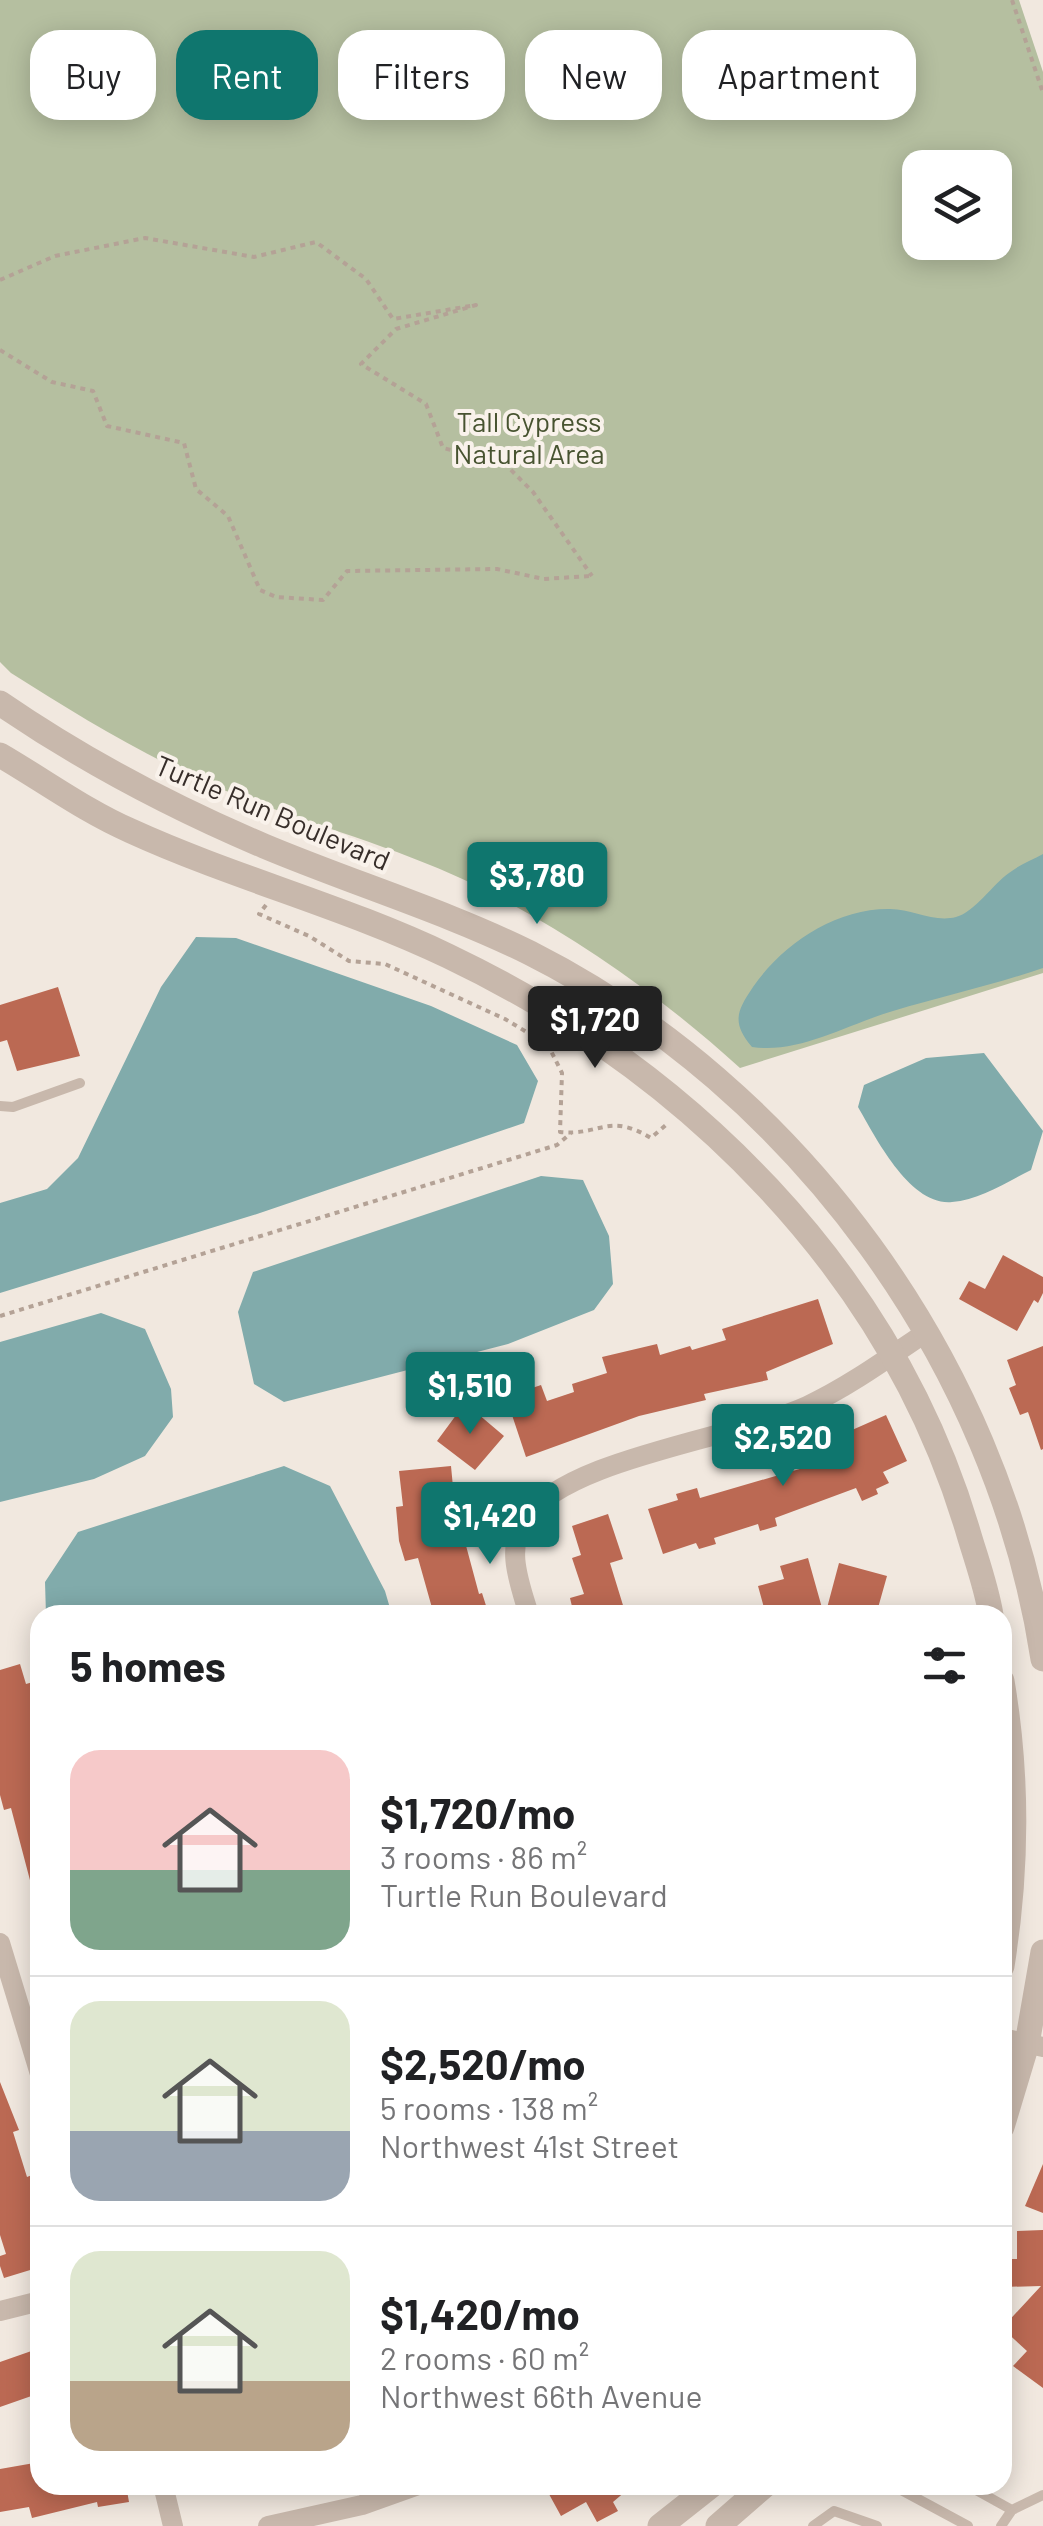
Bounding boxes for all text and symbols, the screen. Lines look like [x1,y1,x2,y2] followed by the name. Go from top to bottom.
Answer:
[30,30,156,120] chip: Buy
[176,30,318,120] chip: Rent
[338,30,505,120] chip: Filters
[525,30,662,120] chip: New
[682,30,916,120] chip: Apartment
[902,150,1012,260] map controls
[902,150,1012,260] button: layers
[454,404,604,470] park label: Tall Cypress Natural Area
[150,747,396,877] street label: Turtle Run Boulevard
[456,842,618,927] pin: $3,780
[489,855,585,893] text: $3,780
[514,986,676,1071] pin: $1,720
[550,999,640,1037] text: $1,720
[389,1352,551,1437] pin: $1,510
[428,1365,512,1403] text: $1,510
[702,1404,864,1489] pin: $2,520
[734,1417,832,1455] text: $2,520
[409,1482,571,1567] pin: $1,420
[443,1495,537,1533] text: $1,420
[917,1638,972,1693] icon: filters
[70,1640,226,1690] text: 5 homes
[380,1787,575,1837] text: $1,720/mo
[150,1790,270,1910] icon: home
[380,1837,587,1875] text: 3 rooms · 86 m²
[380,1875,668,1913] text: Turtle Run Boulevard
[380,2038,586,2088] text: $2,520/mo
[150,2041,270,2161] icon: home
[380,2088,598,2126] text: 5 rooms · 138 m²
[380,2126,679,2164] text: Northwest 41st Street
[380,2288,580,2338] text: $1,420/mo
[150,2291,270,2411] icon: home
[380,2338,589,2376] text: 2 rooms · 60 m²
[380,2376,702,2414] text: Northwest 66th Avenue

